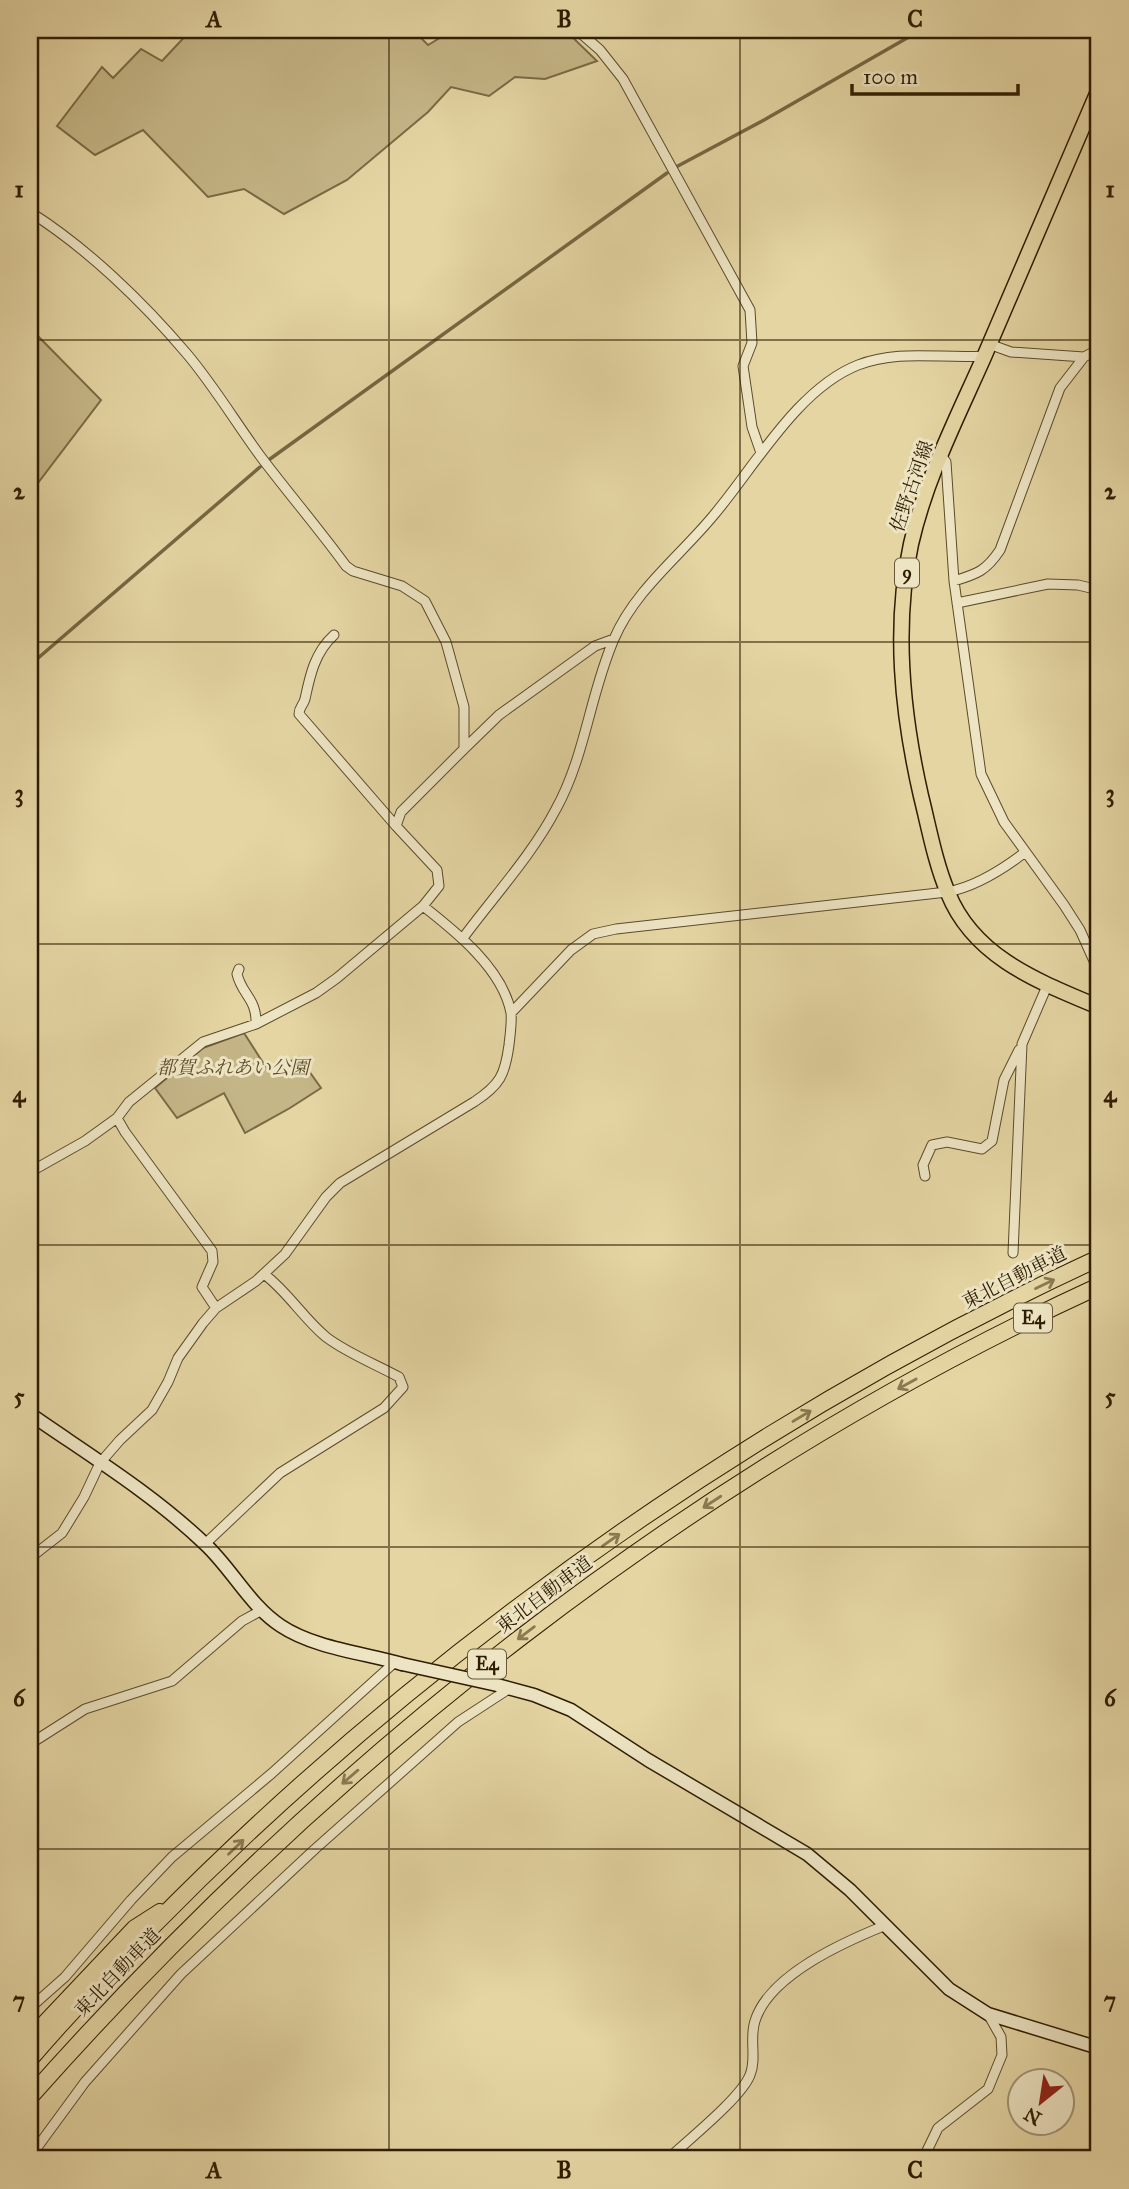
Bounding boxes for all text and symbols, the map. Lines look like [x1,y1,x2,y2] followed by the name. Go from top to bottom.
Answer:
[204,5,222,33] text: A
[556,5,572,33] text: B
[907,5,923,33] text: C
[852,52,1019,96] scale bar
[863,64,918,90] text: 100 m
[14,175,24,203] text: 1
[1105,175,1115,203] text: 1
[885,437,938,535] street label: 佐野古河線
[13,477,25,505] text: 2
[1104,477,1116,505] text: 2
[895,558,919,588] road number: 9
[14,779,24,808] text: 3
[1105,779,1115,808] text: 3
[157,1056,312,1079] park label: 都賀ふれあい公園
[13,1080,27,1108] text: 4
[1104,1080,1118,1108] text: 4
[958,1241,1070,1314] street label: 東北自動車道
[1034,1277,1055,1291] one-way arrow
[1014,1303,1052,1332] road number: E4
[897,1378,918,1391] one-way arrow
[14,1382,25,1410] text: 5
[1105,1382,1116,1410] text: 5
[791,1408,811,1422] one-way arrow
[703,1496,723,1510] one-way arrow
[601,1533,621,1547] one-way arrow
[492,1551,597,1638] street label: 東北自動車道
[518,1626,536,1641] one-way arrow
[468,1650,506,1679] road number: E4
[13,1684,26,1712] text: 6
[1104,1684,1117,1712] text: 6
[341,1769,359,1785] one-way arrow
[227,1839,245,1855] one-way arrow
[69,1923,165,2021] street label: 東北自動車道
[13,1986,25,2014] text: 7
[1104,1986,1116,2014] text: 7
[1006,2066,1076,2136] north arrow
[1020,2102,1045,2130] text: N
[204,2156,222,2184] text: A
[556,2156,572,2184] text: B
[907,2156,923,2184] text: C

